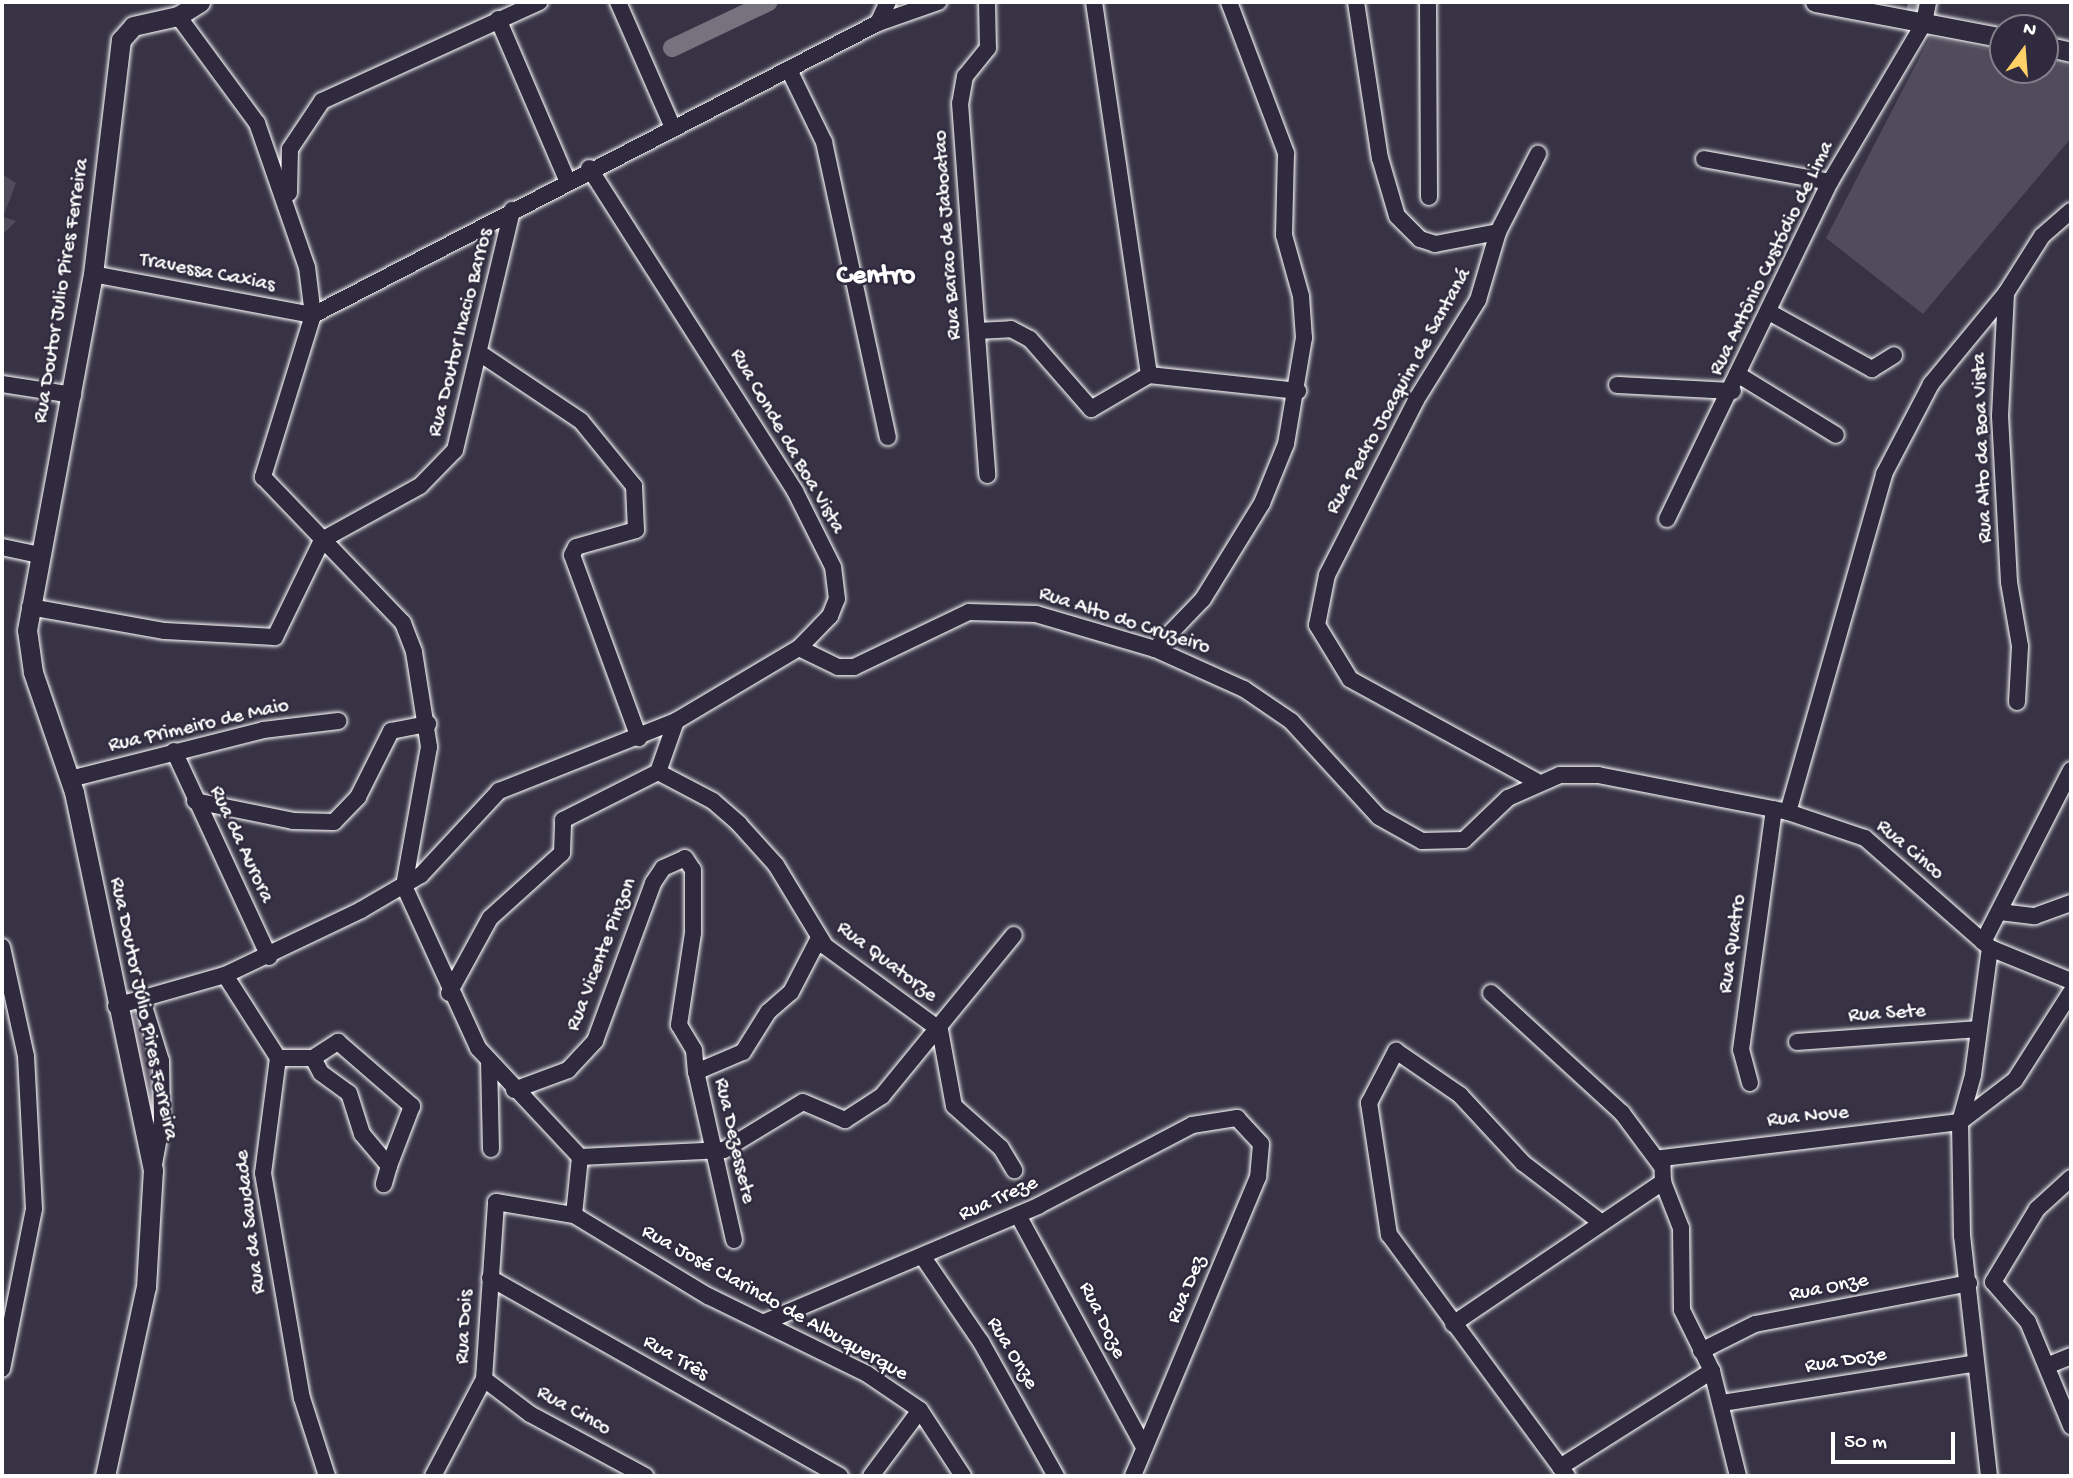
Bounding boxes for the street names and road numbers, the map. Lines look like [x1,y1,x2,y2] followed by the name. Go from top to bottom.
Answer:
[929,129,969,341] street label: Rua Barao de Jaboatao
[1705,138,1841,380] street label: Rua Antônio Custódio de Lima
[30,157,96,425] street label: Rua Doutor Julio Pires Ferreira
[424,226,500,440] street label: Rua Doutor Inacio Barros
[137,249,277,299] street label: Travessa Caxias
[1322,265,1478,519] street label: Rua Pedro Joaquim de Santaná
[723,345,849,539] street label: Rua Conde da Boa Vista
[1968,352,2000,544] street label: Rua Alto da Boa Vista
[1035,582,1213,662] street label: Rua Alto do Cruzeiro
[106,694,292,760] street label: Rua Primeiro de Maio
[202,783,278,907] street label: Rua da Aurora
[1870,815,1948,887] street label: Rua Cinco
[102,875,182,1143] street label: Rua Doutor Júlio Pires Ferreira
[562,875,644,1035] street label: Rua Vicente Pinzon
[1715,893,1753,995] street label: Rua Quatro
[830,917,942,1009] street label: Rua Quatorze
[1847,1000,1927,1030] street label: Rua Sete
[706,1076,760,1206] street label: Rua Dezessete
[1766,1101,1850,1135] street label: Rua Nove
[231,1149,273,1295] street label: Rua da Saudade
[956,1171,1042,1229] street label: Rua Treze
[636,1220,912,1388] street label: Rua José Clarindo de Albuquerque
[1162,1252,1214,1328] street label: Rua Dez
[1787,1269,1871,1309] street label: Rua Onze
[1072,1279,1130,1363] street label: Rua Doze
[451,1289,481,1365] street label: Rua Dois
[980,1313,1042,1395] street label: Rua Onze
[638,1330,712,1388] street label: Rua Três
[1803,1343,1889,1381] street label: Rua Doze
[531,1381,615,1443] street label: Rua Cinco

